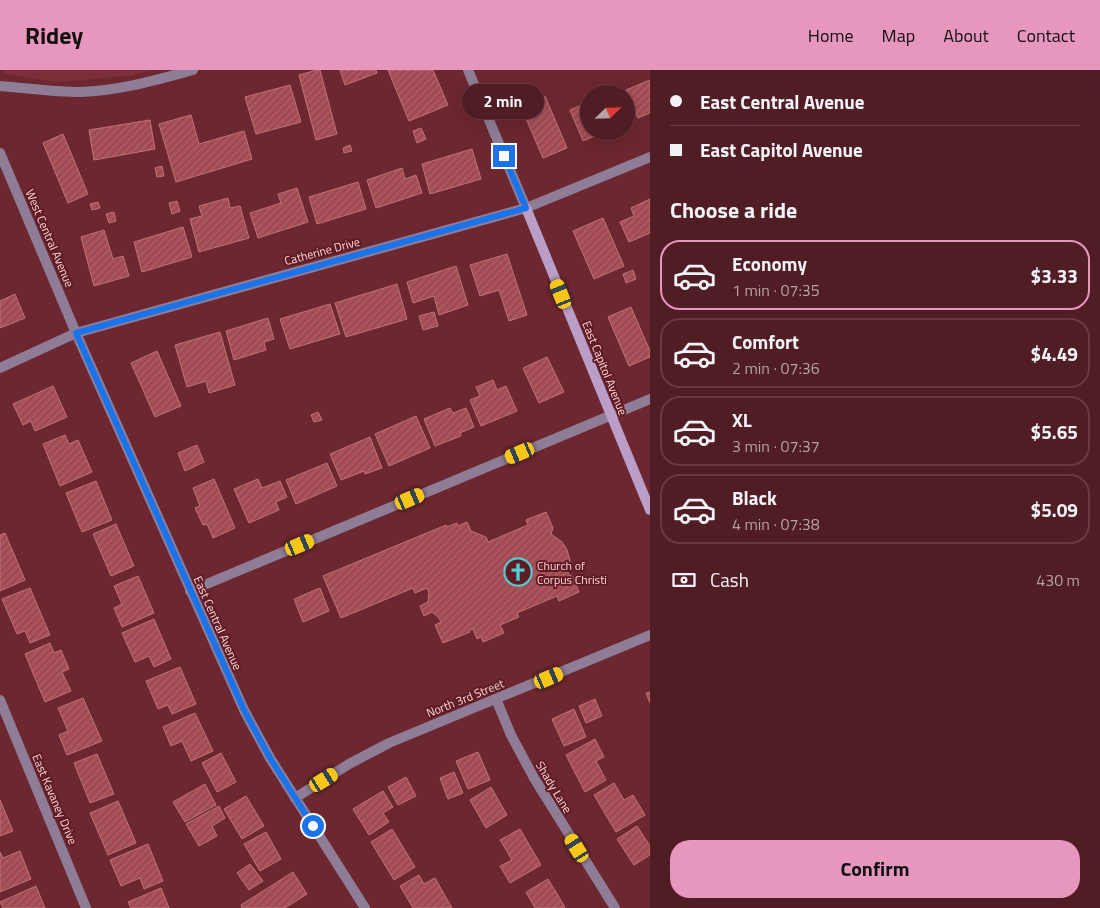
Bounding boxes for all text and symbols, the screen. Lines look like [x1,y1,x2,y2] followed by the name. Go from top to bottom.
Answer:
[25,17,83,53] text: Ridey
[808,22,854,49] text: Home
[882,22,915,49] text: Map
[943,22,989,49] text: About
[1017,22,1075,49] text: Contact
[463,83,545,118] callout: 2 min
[580,85,635,140] north arrow
[580,85,635,140] map controls
[700,87,865,116] text: East Central Avenue
[484,89,522,113] text: 2 min
[700,135,863,164] text: East Capitol Avenue
[493,145,515,167] route end
[21,186,79,290] street label: West Central Avenue
[670,193,797,227] text: Choose a ride
[282,232,362,270] street label: Catherine Drive
[732,249,807,278] text: Economy
[672,253,717,298] icon: car
[1031,261,1078,290] text: $3.33
[548,277,573,311] car
[732,278,820,302] text: 1 min · 07:35
[577,318,633,418] street label: East Capitol Avenue
[732,327,799,356] text: Comfort
[672,331,717,376] icon: car
[1031,339,1078,368] text: $4.49
[732,356,820,380] text: 2 min · 07:36
[732,405,752,434] text: XL
[672,409,717,454] icon: car
[1031,417,1078,446] text: $5.65
[732,434,820,458] text: 3 min · 07:37
[503,440,536,466] car
[732,483,777,512] text: Black
[393,486,426,512] car
[672,487,717,532] icon: car
[1031,495,1078,524] text: $5.09
[732,512,820,536] text: 4 min · 07:38
[283,532,316,558] car
[537,556,607,589] place label: Church of Corpus Christi
[503,557,533,587] church icon: Church of Corpus Christi
[710,565,749,594] text: Cash
[670,566,698,594] icon: cash
[1036,568,1080,592] text: 430 m
[189,573,247,673] street label: East Central Avenue
[532,665,565,691] car
[423,673,508,722] street label: North 3rd Street
[27,751,83,847] street label: East Kavaney Drive
[531,757,577,817] street label: Shady Lane
[307,766,340,794] car
[302,815,324,837] route start
[562,831,591,865] car
[670,840,1080,898] button: Confirm

